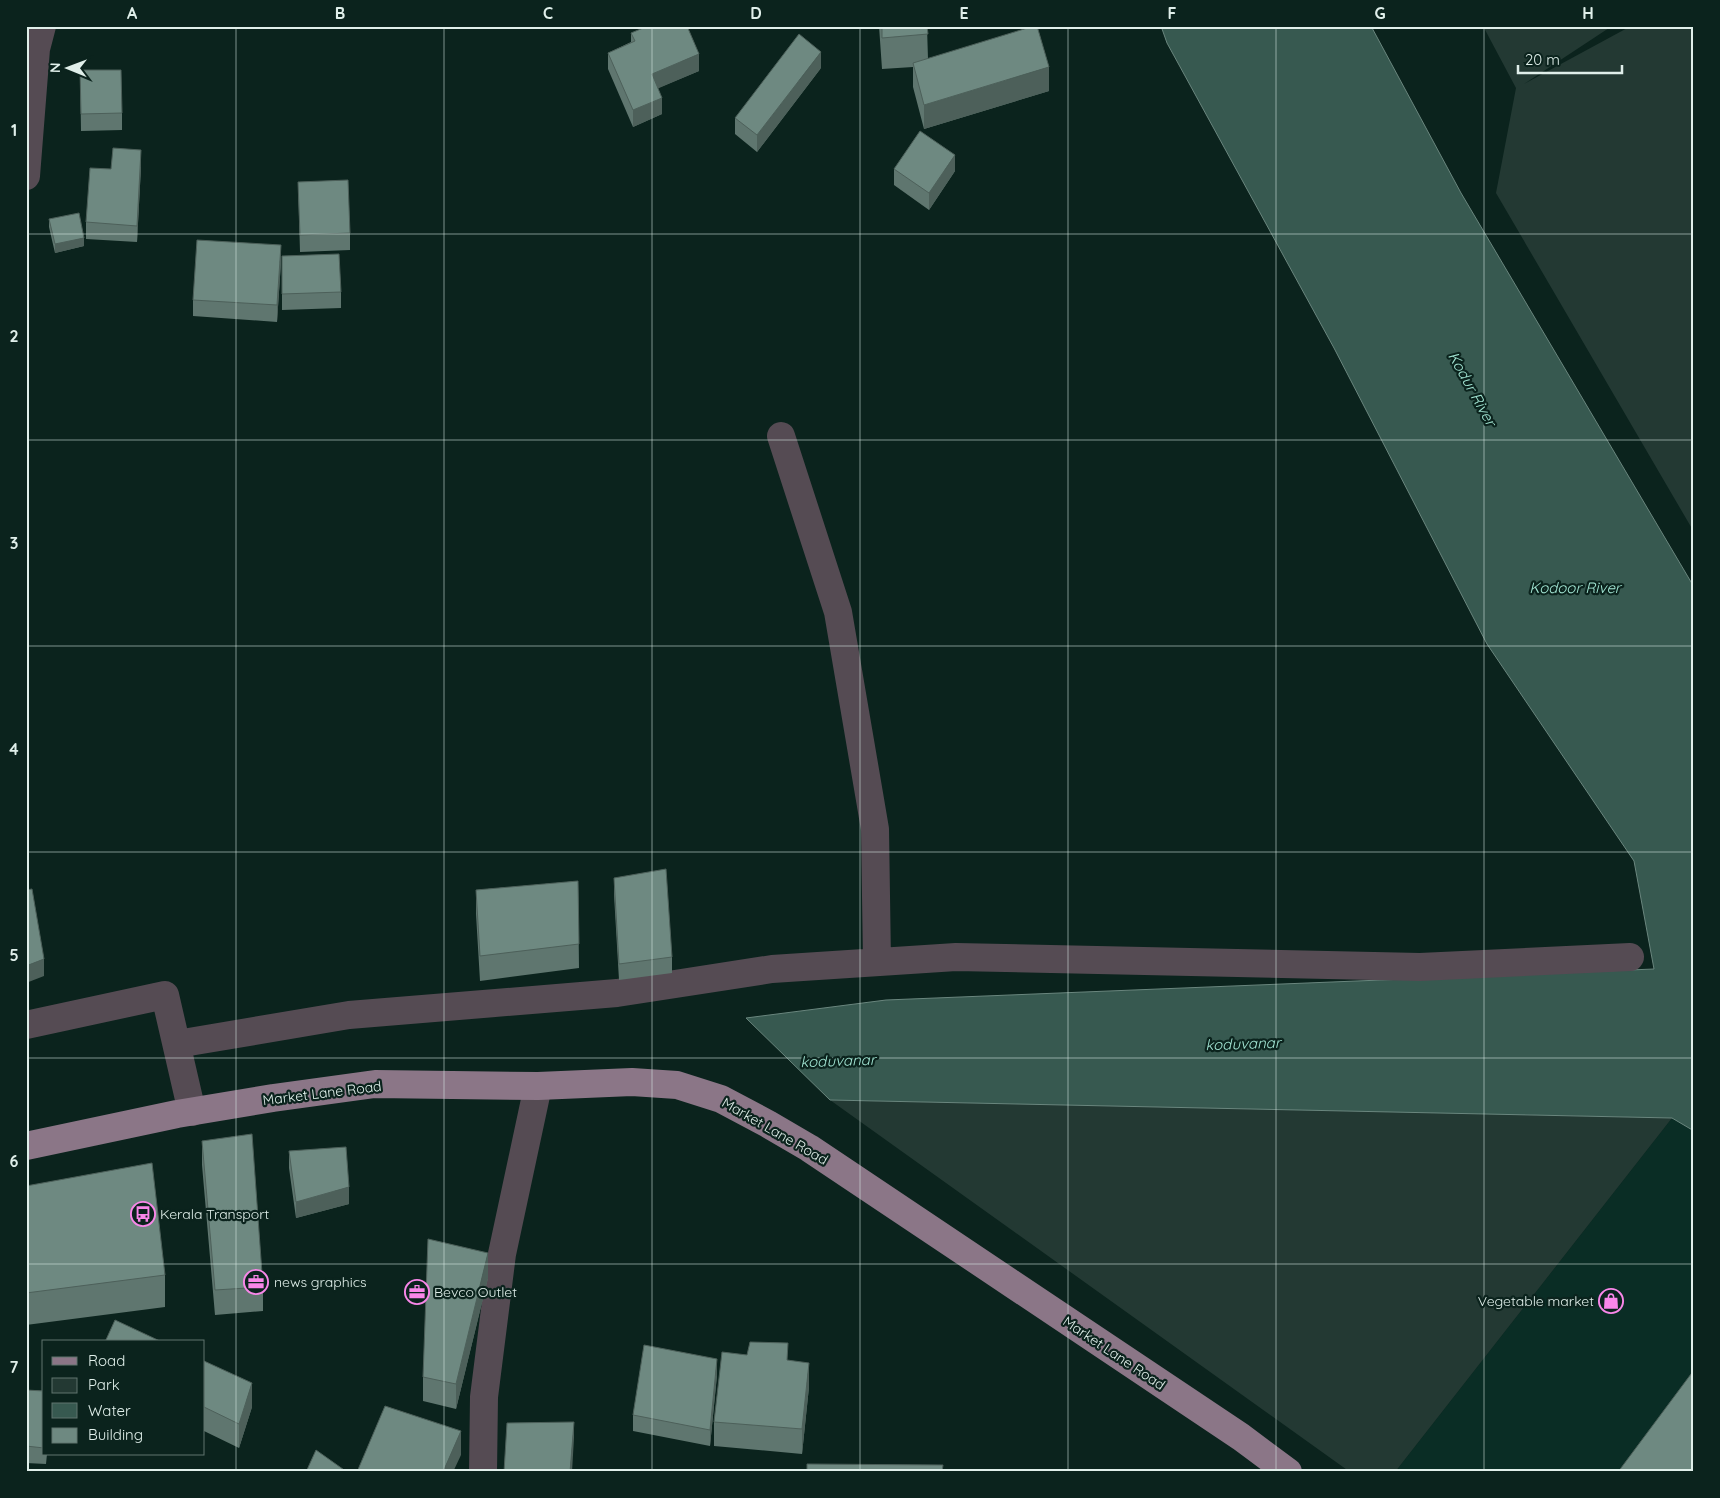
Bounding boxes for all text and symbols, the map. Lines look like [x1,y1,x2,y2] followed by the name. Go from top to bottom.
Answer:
[127,3,138,23] text: A
[335,3,345,23] text: B
[543,3,553,23] text: C
[750,3,762,23] text: D
[959,3,969,23] text: E
[1168,3,1177,23] text: F
[1374,3,1386,23] text: G
[1582,3,1594,23] text: H
[42,42,92,92] north arrow
[1518,42,1621,74] scale bar
[1525,50,1560,69] text: 20 m
[46,62,64,73] text: N
[11,120,17,140] text: 1
[9,326,19,346] text: 2
[1444,348,1502,431] water label: Kodur River
[10,533,18,553] text: 3
[1529,578,1623,597] water label: Kodoor River
[9,739,19,759] text: 4
[9,945,19,965] text: 5
[1205,1033,1283,1054] water label: koduvanar
[800,1050,878,1071] water label: koduvanar
[262,1077,382,1109] street label: Market Lane Road
[719,1093,831,1169] street label: Market Lane Road
[10,1151,19,1171] text: 6
[130,1201,156,1227] bus stop icon: Kerala Transport
[160,1205,270,1223] place label: Kerala Transport
[243,1269,269,1295] office icon: news graphics
[274,1273,367,1291] place label: news graphics
[404,1279,430,1305] office icon: Bevco Outlet
[434,1283,517,1301] place label: Bevco Outlet
[1598,1288,1624,1314] shop icon: Vegetable market
[1478,1292,1594,1310] place label: Vegetable market
[1059,1312,1169,1394] street label: Market Lane Road
[42,1340,205,1456] legend
[88,1351,125,1370] text: Road
[10,1357,19,1377] text: 7
[88,1375,120,1394] text: Park
[88,1401,131,1420] text: Water
[88,1425,143,1444] text: Building

